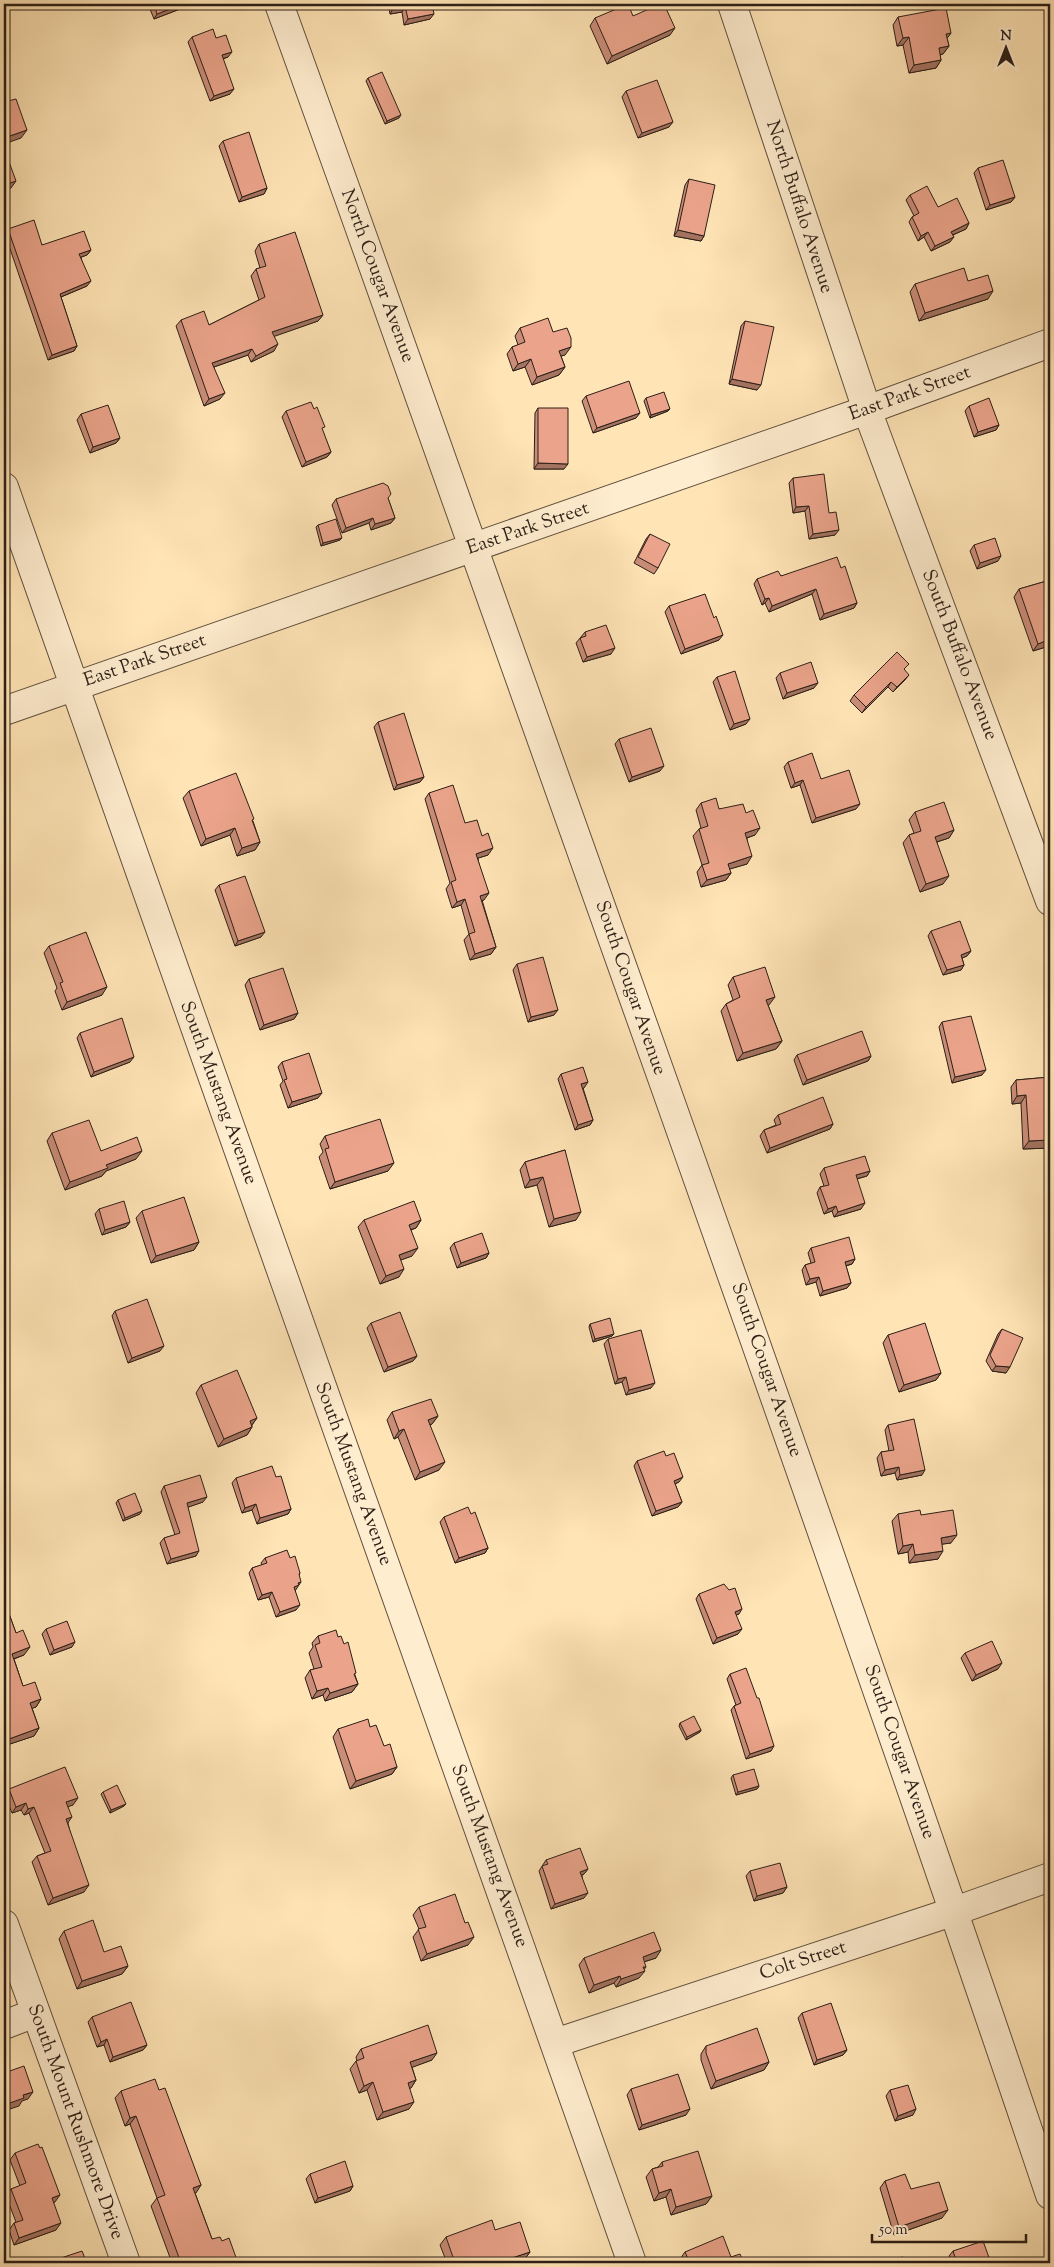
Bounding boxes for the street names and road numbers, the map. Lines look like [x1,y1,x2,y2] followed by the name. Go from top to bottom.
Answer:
[758,117,840,297] street label: North Buffalo Avenue
[333,186,421,367] street label: North Cougar Avenue
[845,359,975,429] street label: East Park Street
[463,495,593,563] street label: East Park Street
[914,566,1004,744] street label: South Buffalo Avenue
[80,627,210,695] street label: East Park Street
[587,897,673,1079] street label: South Cougar Avenue
[172,998,264,1188] street label: South Mustang Avenue
[723,1279,809,1461] street label: South Cougar Avenue
[307,1379,399,1569] street label: South Mustang Avenue
[856,1661,942,1843] street label: South Cougar Avenue
[443,1761,535,1951] street label: South Mustang Avenue
[756,1934,850,1988] street label: Colt Street
[20,2000,130,2244] street label: South Mount Rushmore Drive

